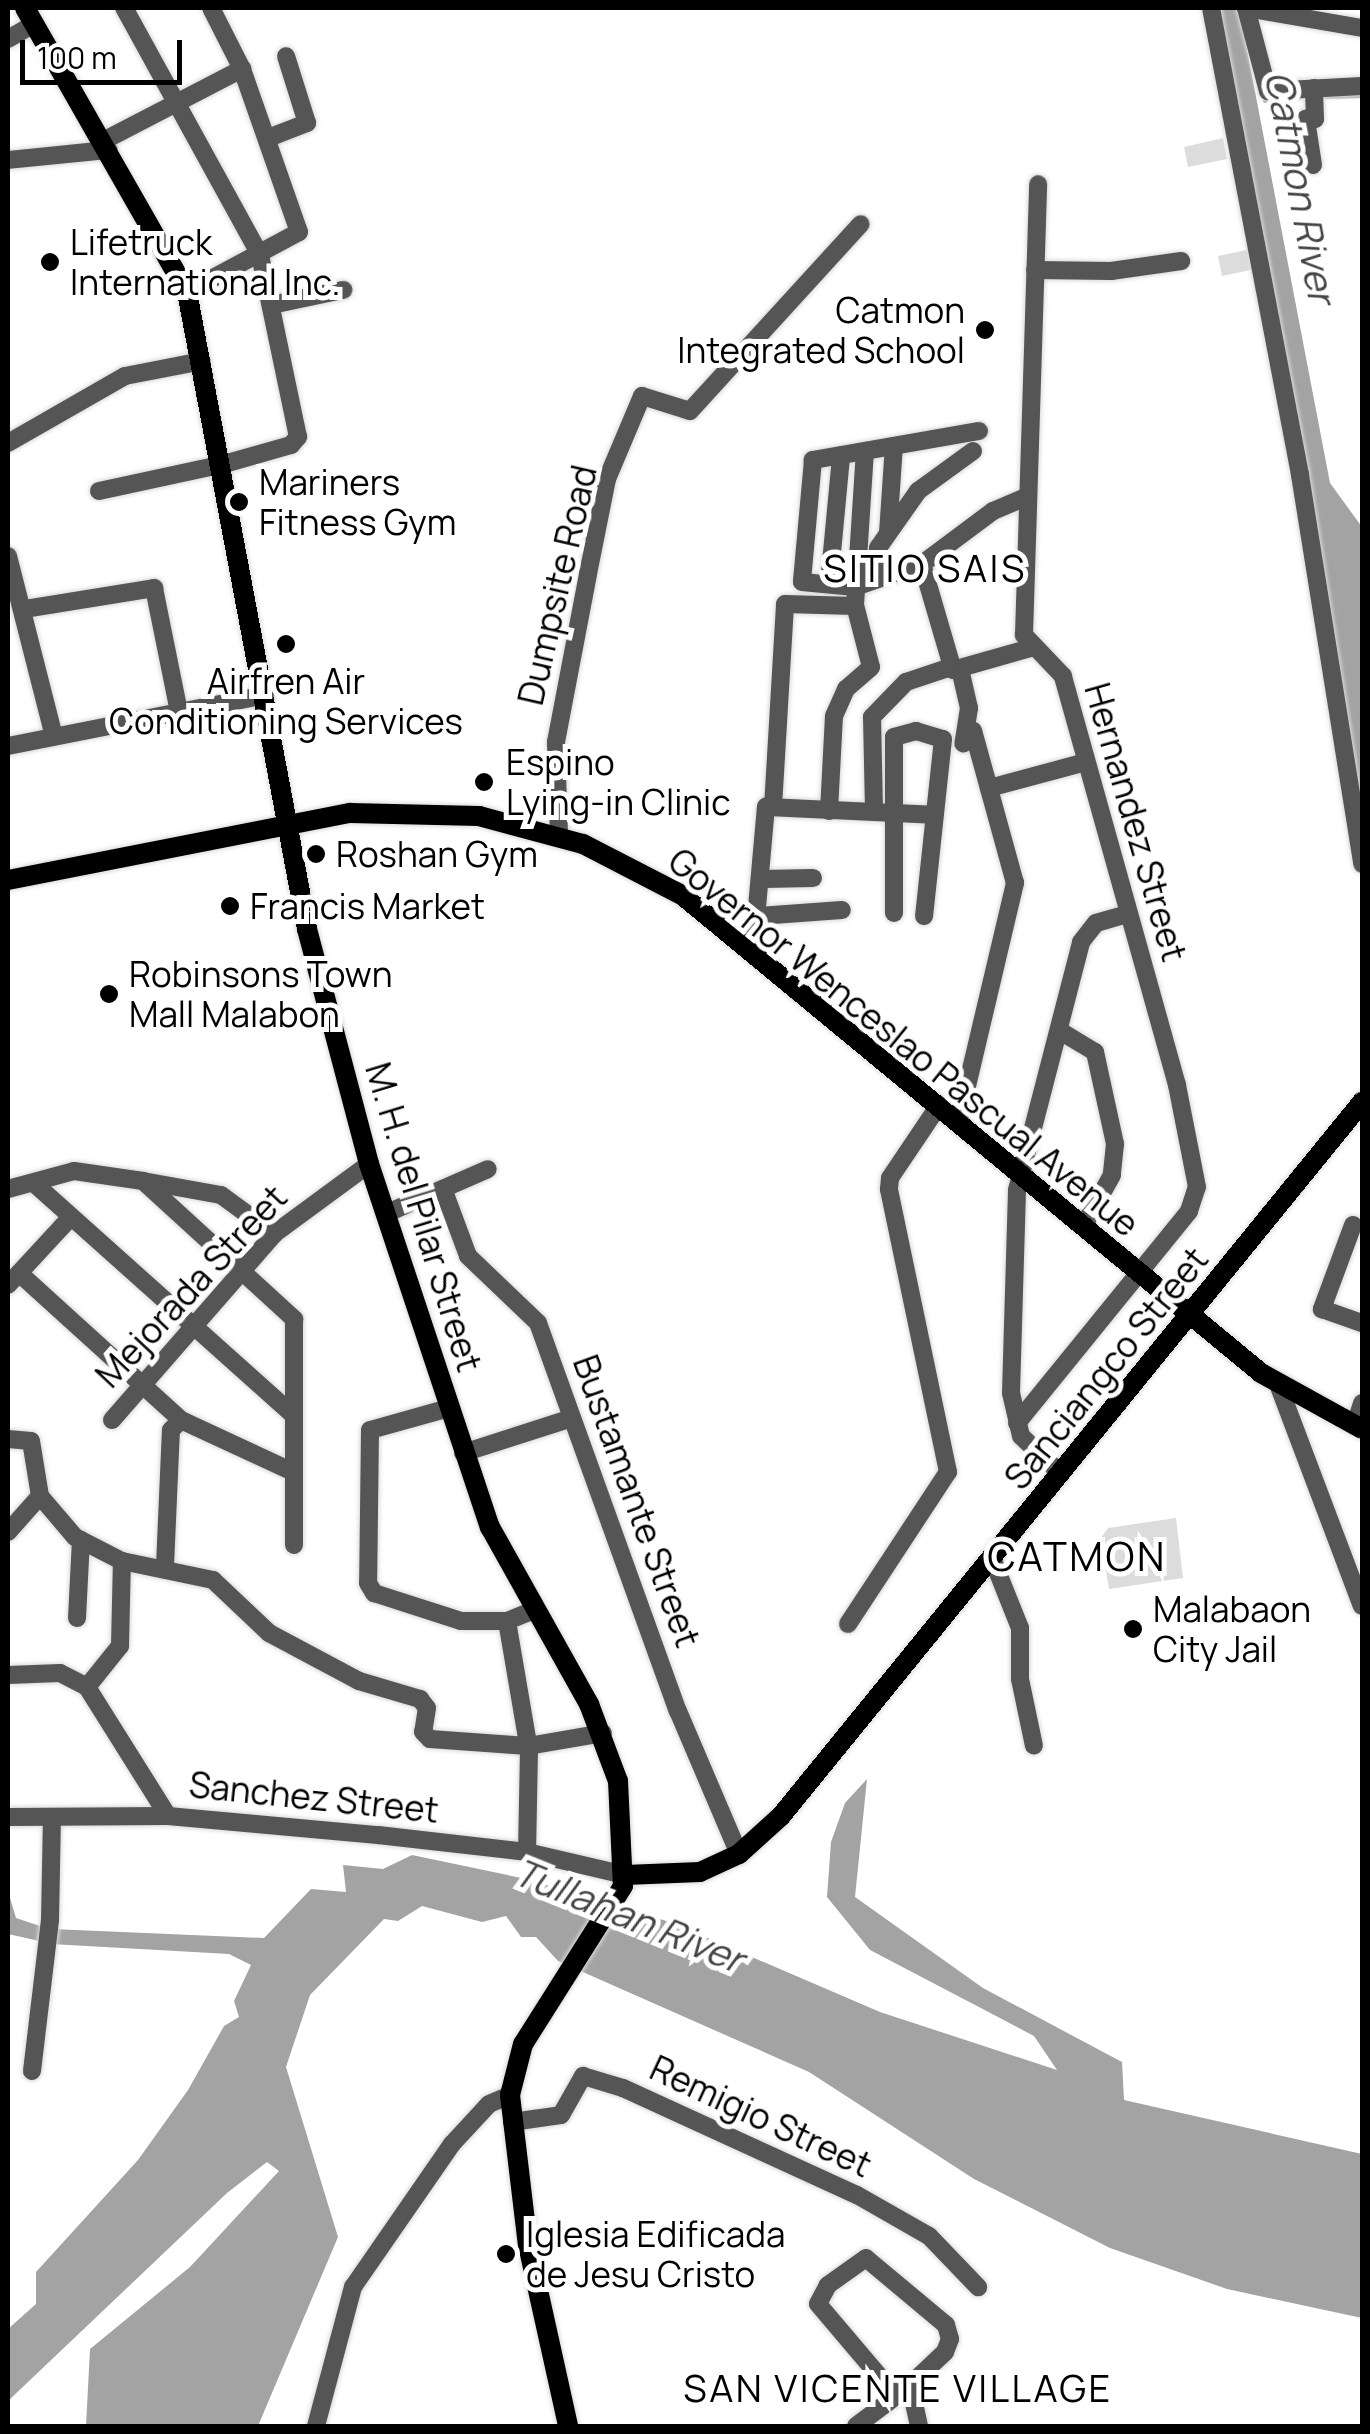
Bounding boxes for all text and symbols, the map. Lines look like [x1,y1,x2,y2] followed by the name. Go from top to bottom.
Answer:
[25,20,188,82] scale bar
[37,37,117,78] text: 100 m
[1256,67,1346,307] water label: Catmon River
[70,221,340,303] place label: Lifetruck International Inc.
[39,251,61,273] marker: Lifetruck International Inc.
[677,289,965,371] place label: Catmon Integrated School
[974,319,996,341] marker: Catmon Integrated School
[259,461,457,543] place label: Mariners Fitness Gym
[509,461,605,709] street label: Dumpsite Road
[228,491,250,513] marker: Mariners Fitness Gym
[823,545,1027,591] district label: SITIO SAIS
[275,633,297,655] marker: Airfren Air Conditioning Services
[109,660,463,742] place label: Airfren Air Conditioning Services
[1076,678,1196,966] street label: Hernandez Street
[506,741,731,823] place label: Espino Lying-in Clinic
[471,769,497,795] marker: Espino Lying-in Clinic
[336,833,538,875] place label: Roshan Gym
[660,839,1148,1245] street label: Governor Wenceslao Pascual Avenue
[305,843,327,865] marker: Roshan Gym
[250,885,485,927] place label: Francis Market
[219,895,241,917] marker: Francis Market
[129,953,392,1035] place label: Robinsons Town Mall Malabon
[98,983,120,1005] marker: Robinsons Town Mall Malabon
[357,1057,491,1377] street label: M. H. del Pilar Street
[87,1176,295,1396] street label: Mejorada Street
[996,1239,1216,1497] street label: Sanciangco Street
[565,1349,709,1653] street label: Bustamante Street
[987,1532,1167,1580] district label: CATMON
[1153,1588,1311,1670] place label: Malabaon City Jail
[1122,1618,1144,1640] marker: Malabaon City Jail
[187,1763,441,1831] street label: Sanchez Street
[508,1848,750,1982] water label: Tullahan River
[644,2046,878,2186] street label: Remigio Street
[526,2213,785,2295] place label: Iglesia Edificada de Jesu Cristo
[495,2243,517,2265] marker: Iglesia Edificada de Jesu Cristo
[683,2365,1113,2411] district label: SAN VICENTE VILLAGE

